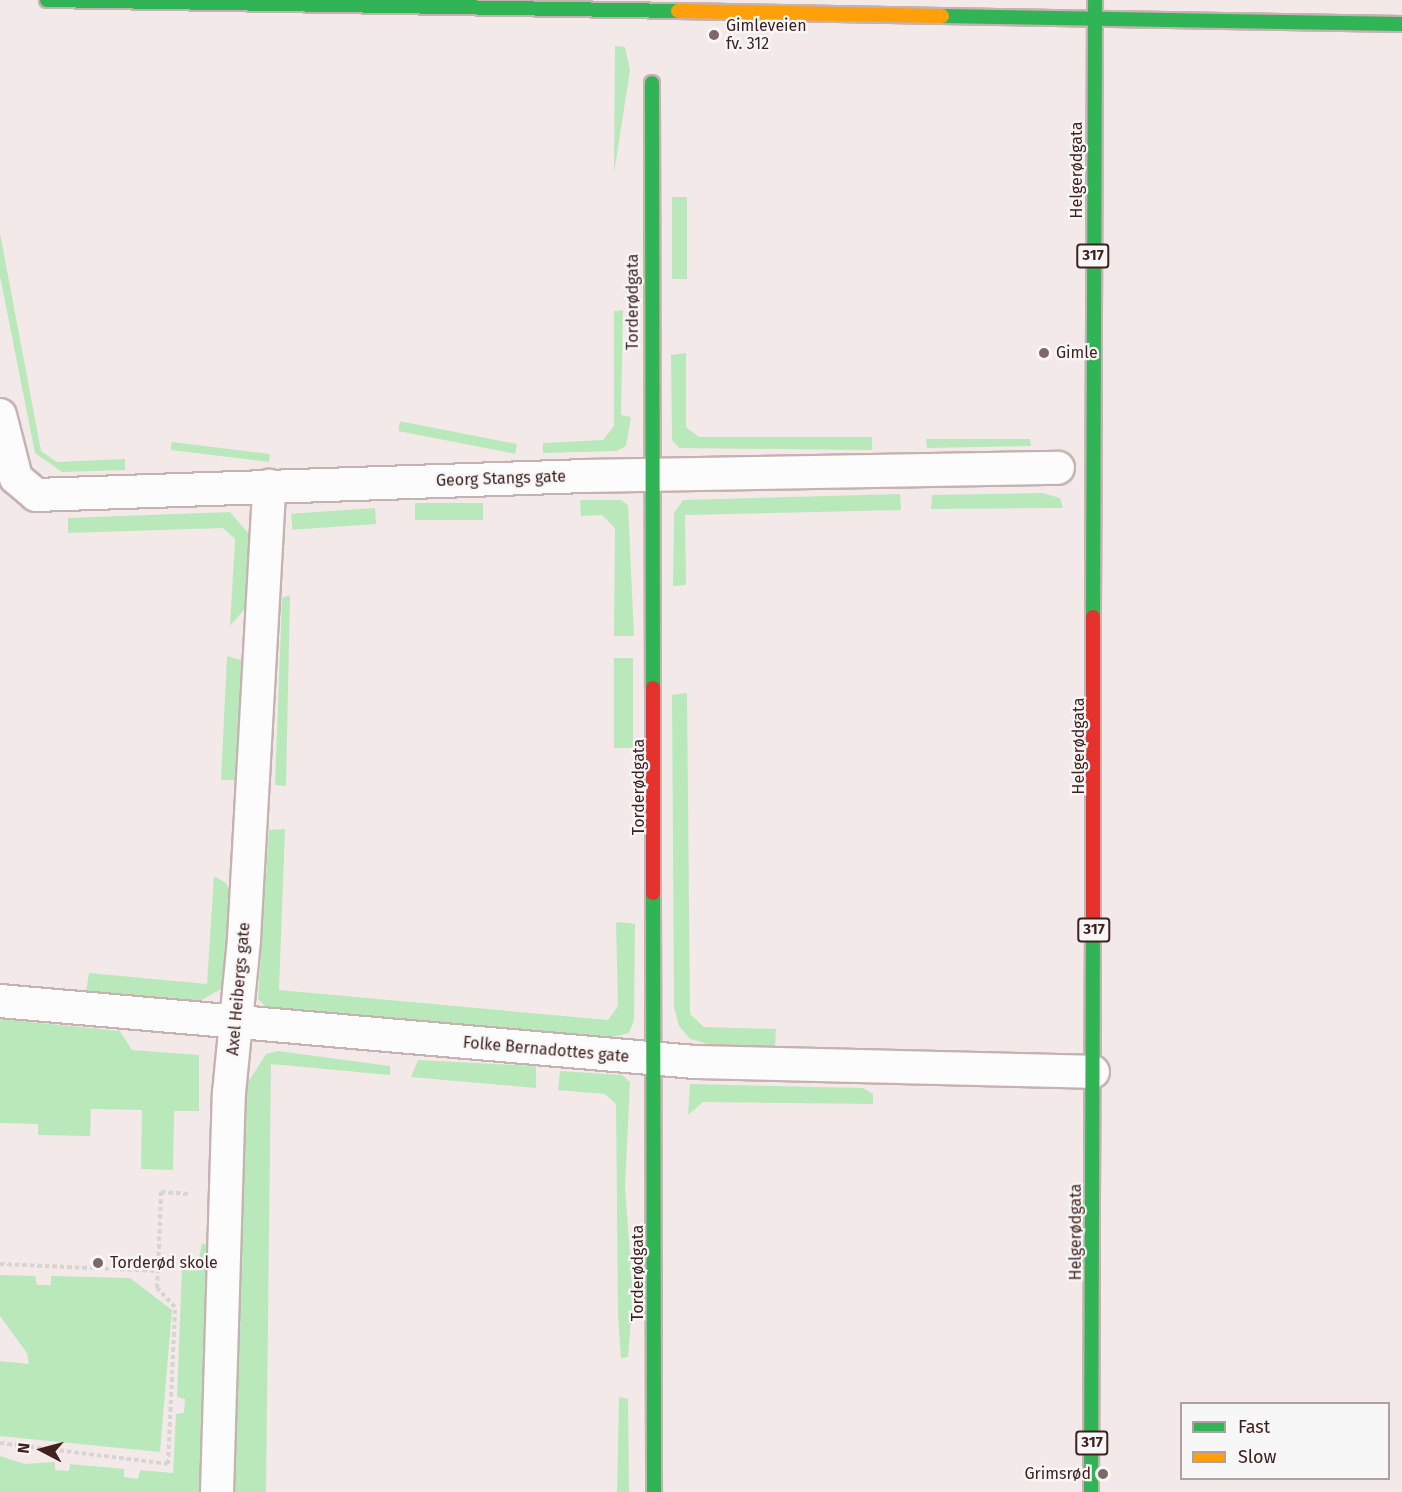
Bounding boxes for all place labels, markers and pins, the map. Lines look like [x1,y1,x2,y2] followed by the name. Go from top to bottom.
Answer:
[726,16,807,54] place label: Gimleveien fv. 312
[707,28,721,42] marker: Gimleveien fv. 312
[1056,343,1098,363] place label: Gimle
[1037,346,1051,360] marker: Gimle
[110,1253,218,1273] place label: Torderød skole
[91,1256,105,1270] marker: Torderød skole
[1024,1464,1091,1484] place label: Grimsrød
[1096,1467,1110,1481] marker: Grimsrød

